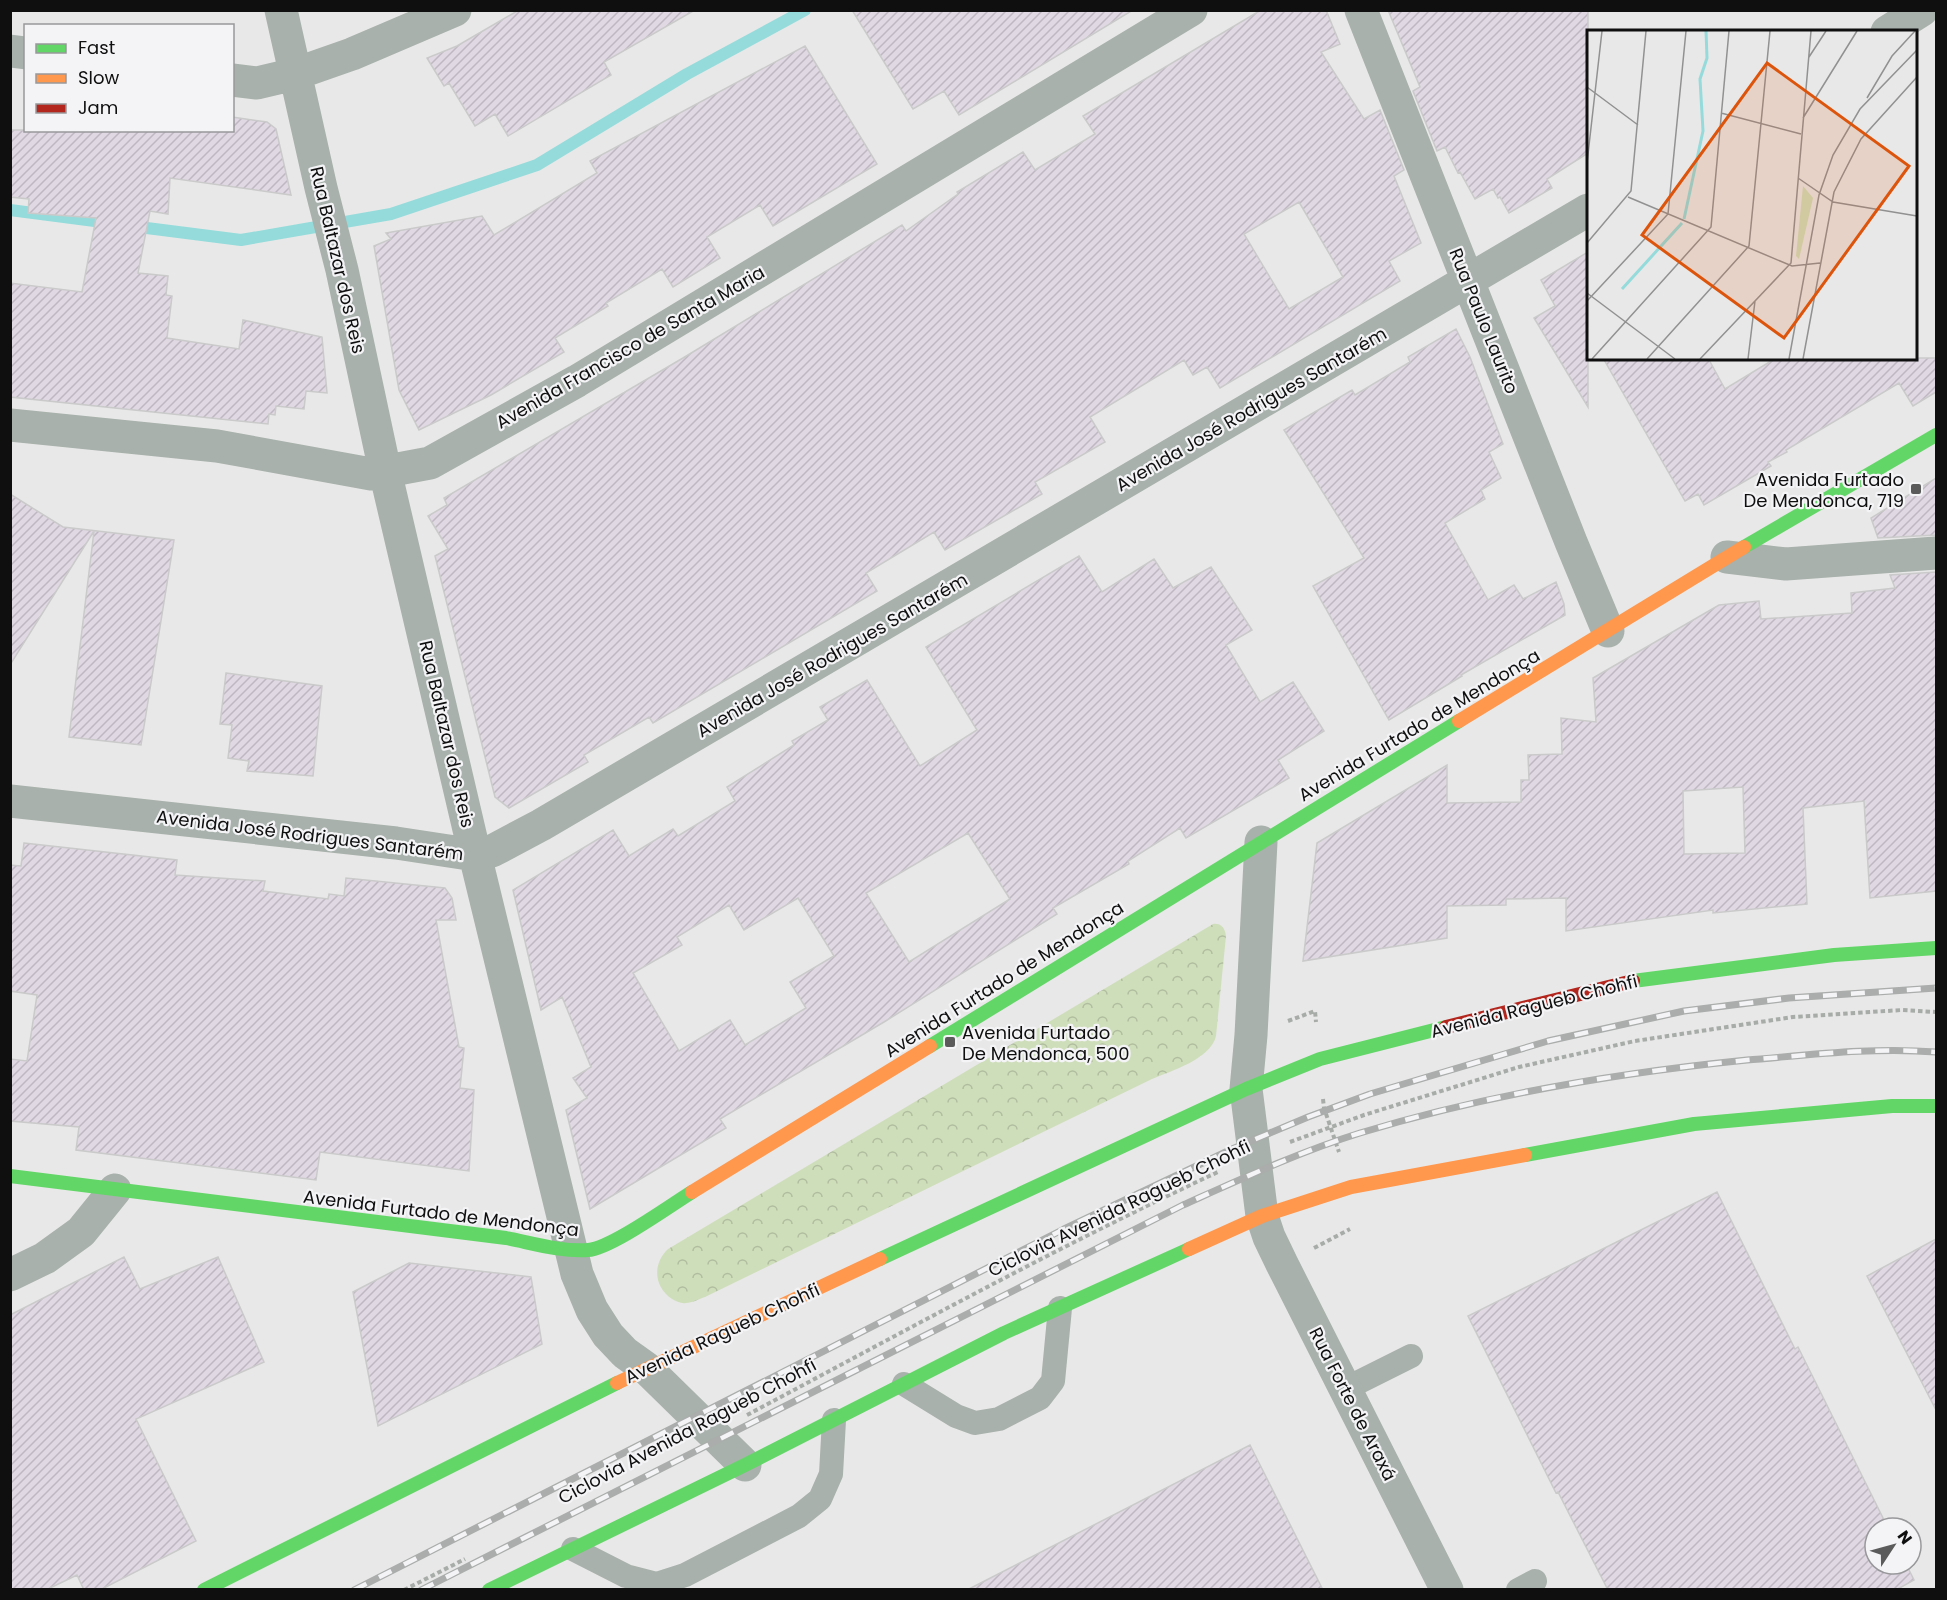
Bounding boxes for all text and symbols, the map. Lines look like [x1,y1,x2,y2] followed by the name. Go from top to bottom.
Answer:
[24,24,234,132] legend
[1587,30,1917,360] inset map
[78,35,115,60] text: Fast
[78,65,120,90] text: Slow
[78,95,118,120] text: Jam
[304,164,372,356] street label: Rua Baltazar dos Reis
[1443,244,1525,398] street label: Rua Paulo Laurito
[491,259,769,435] street label: Avenida Francisco de Santa Maria
[1111,321,1391,497] street label: Avenida José Rodrigues Santarém
[1744,467,1904,513] place label: Avenida Furtado De Mendonca, 719
[1909,482,1923,496] marker: Avenida Furtado De Mendonca, 719
[692,567,972,743] street label: Avenida José Rodrigues Santarém
[413,638,481,830] street label: Rua Baltazar dos Reis
[1294,643,1544,807] street label: Avenida Furtado de Mendonça
[155,804,465,866] street label: Avenida José Rodrigues Santarém
[880,895,1128,1063] street label: Avenida Furtado de Mendonça
[1428,968,1640,1044] street label: Avenida Ragueb Chohfi
[962,1020,1129,1066] place label: Avenida Furtado De Mendonca, 500
[943,1035,957,1049] marker: Avenida Furtado De Mendonca, 500
[984,1133,1254,1283] street label: Ciclovia Avenida Ragueb Chohfi
[302,1184,580,1242] street label: Avenida Furtado de Mendonça
[621,1277,823,1389] street label: Avenida Ragueb Chohfi
[1303,1323,1403,1485] street label: Rua Forte de Araxá
[554,1352,820,1510] street label: Ciclovia Avenida Ragueb Chohfi
[1863,1516,1923,1576] north arrow
[1892,1526,1918,1549] text: N

